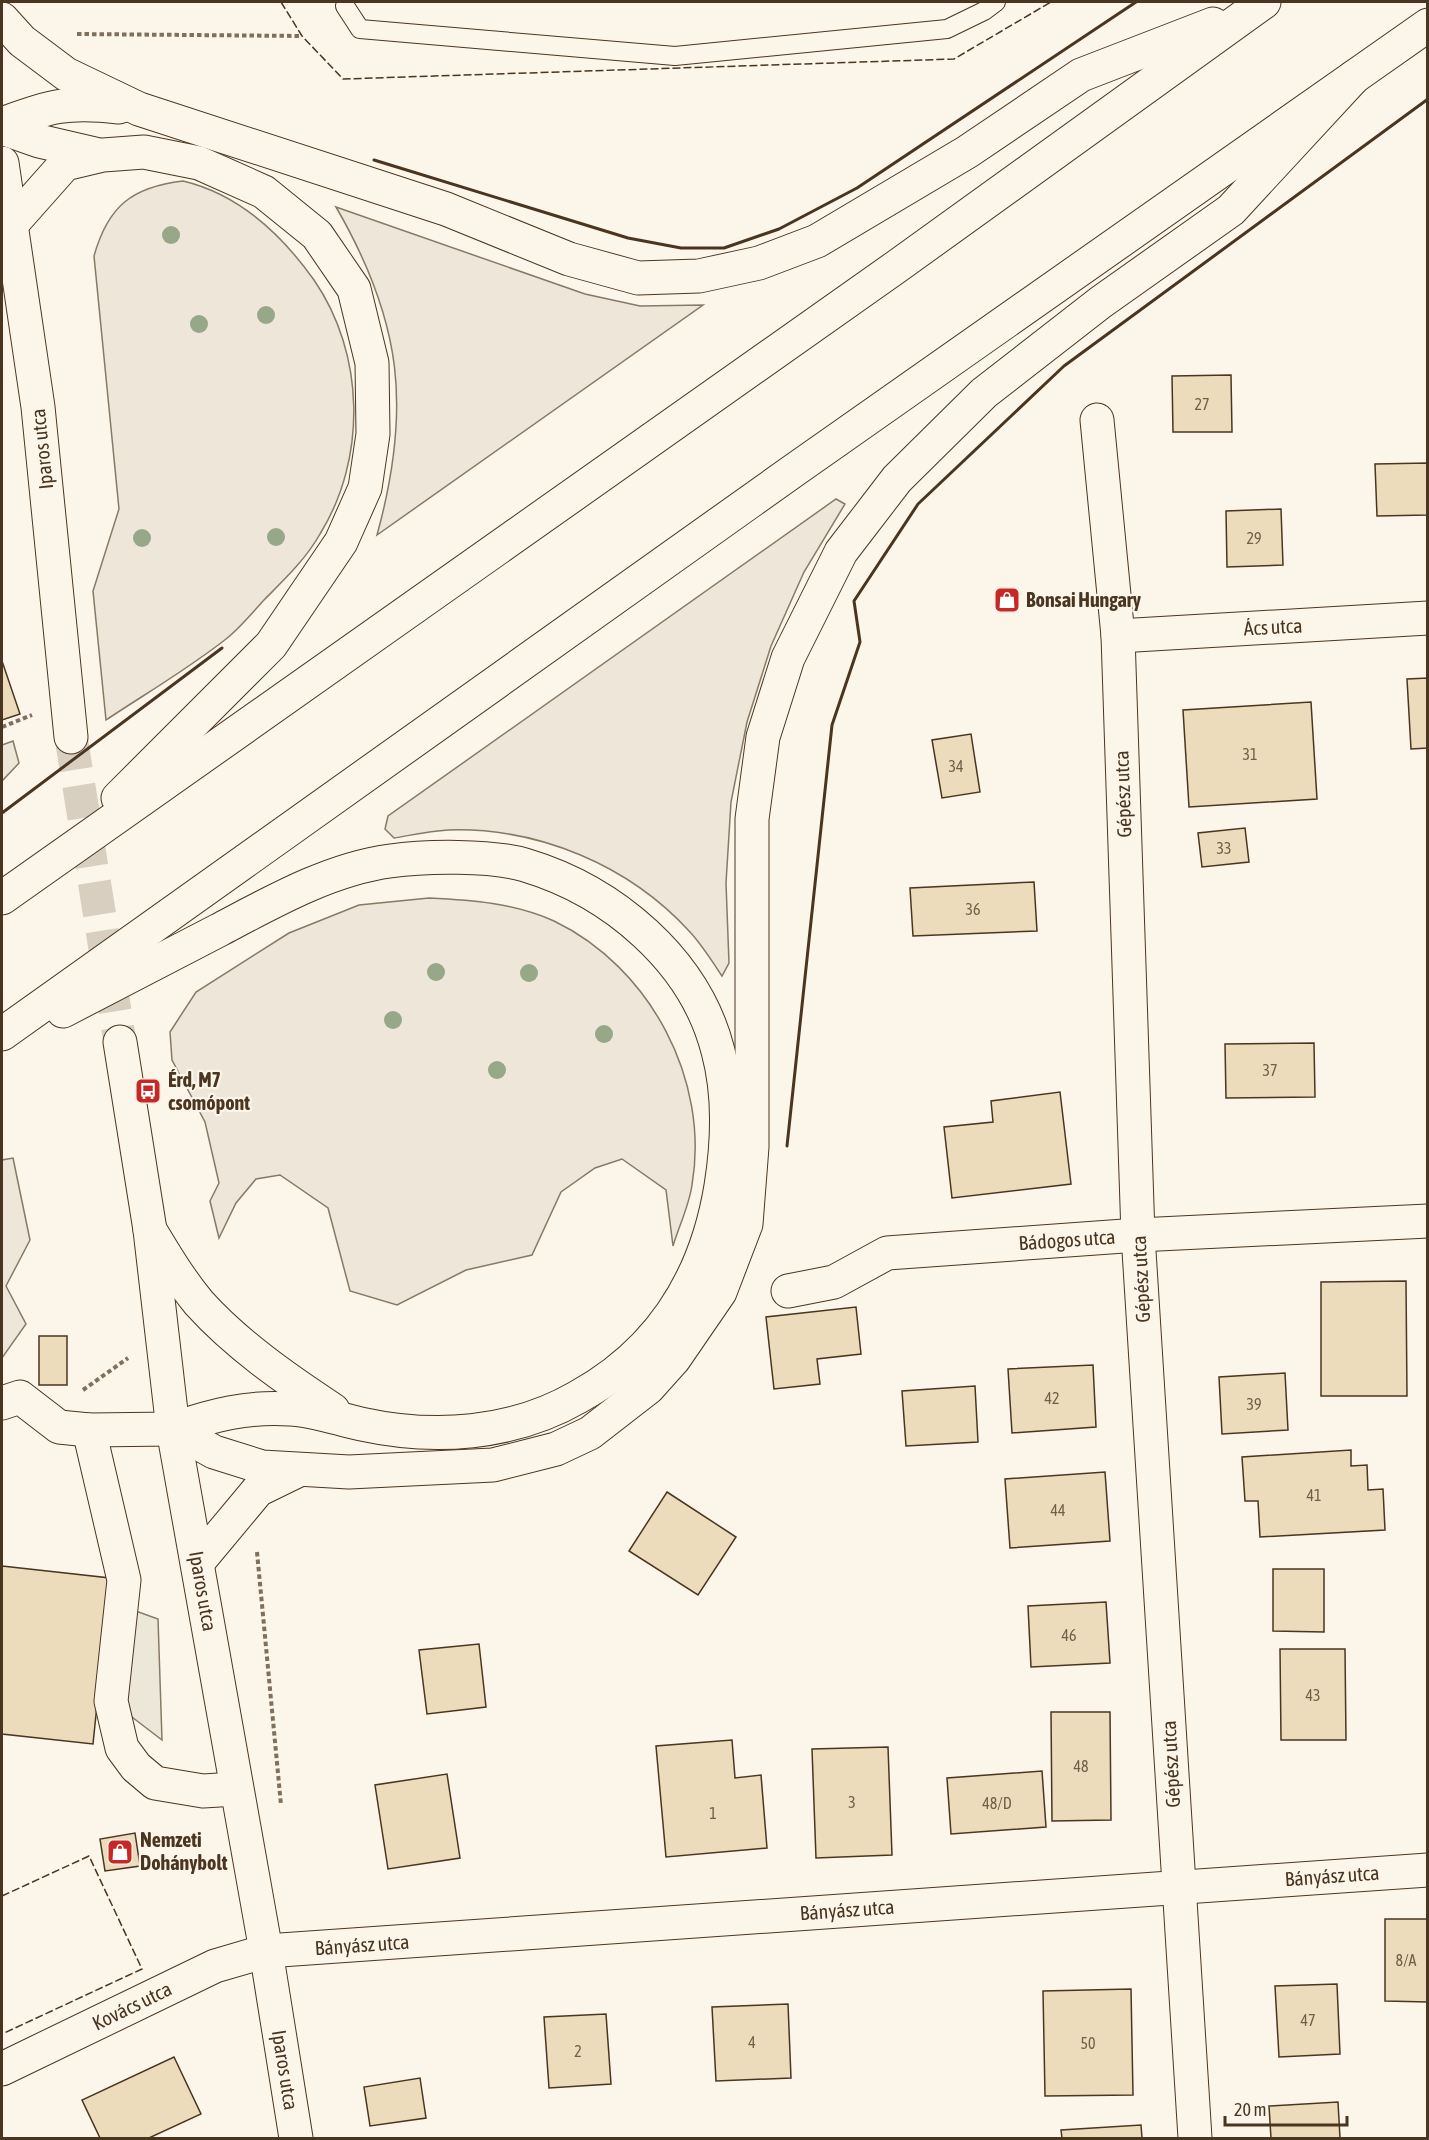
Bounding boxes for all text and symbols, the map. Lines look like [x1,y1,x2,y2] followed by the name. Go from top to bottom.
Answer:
[1194,395,1210,413] house number: 27
[26,408,57,490] street label: Iparos utca
[1246,529,1262,547] house number: 29
[992,585,1022,615] shop icon: Bonsai Hungary
[1026,588,1142,611] place label: Bonsai Hungary
[1243,613,1303,640] street label: Ács utca
[1242,745,1258,763] house number: 31
[1109,750,1136,838] street label: Gépész utca
[948,757,964,775] house number: 34
[1216,839,1232,857] house number: 33
[965,900,981,918] house number: 36
[1262,1061,1278,1079] house number: 37
[168,1068,250,1114] place label: Érd, M7 csomópont
[133,1076,163,1106] bus stop icon: Érd, M7 csomópont
[1018,1225,1116,1254] street label: Bádogos utca
[1127,1235,1154,1323] street label: Gépész utca
[1044,1389,1060,1407] house number: 42
[1246,1395,1262,1413] house number: 39
[1306,1486,1322,1504] house number: 41
[1050,1501,1066,1519] house number: 44
[185,1549,222,1633] street label: Iparos utca
[1061,1626,1077,1644] house number: 46
[1305,1686,1321,1704] house number: 43
[1157,1720,1184,1808] street label: Gépész utca
[1073,1757,1089,1775] house number: 48
[848,1793,856,1811] house number: 3
[982,1794,1012,1812] house number: 48/D
[709,1804,717,1822] house number: 1
[140,1828,228,1874] place label: Nemzeti Dohánybolt
[105,1837,135,1867] shop icon: Nemzeti Dohánybolt
[1284,1861,1380,1890] street label: Bányász utca
[799,1895,895,1924] street label: Bányász utca
[314,1930,410,1959] street label: Bányász utca
[1396,1951,1417,1969] house number: 8/A
[89,1977,175,2035] street label: Kovács utca
[1300,2011,1316,2029] house number: 47
[268,2028,303,2112] street label: Iparos utca
[748,2033,756,2051] house number: 4
[1080,2034,1096,2052] house number: 50
[574,2042,582,2060] house number: 2
[1225,2089,1346,2127] scale bar
[1234,2099,1266,2120] text: 20 m

